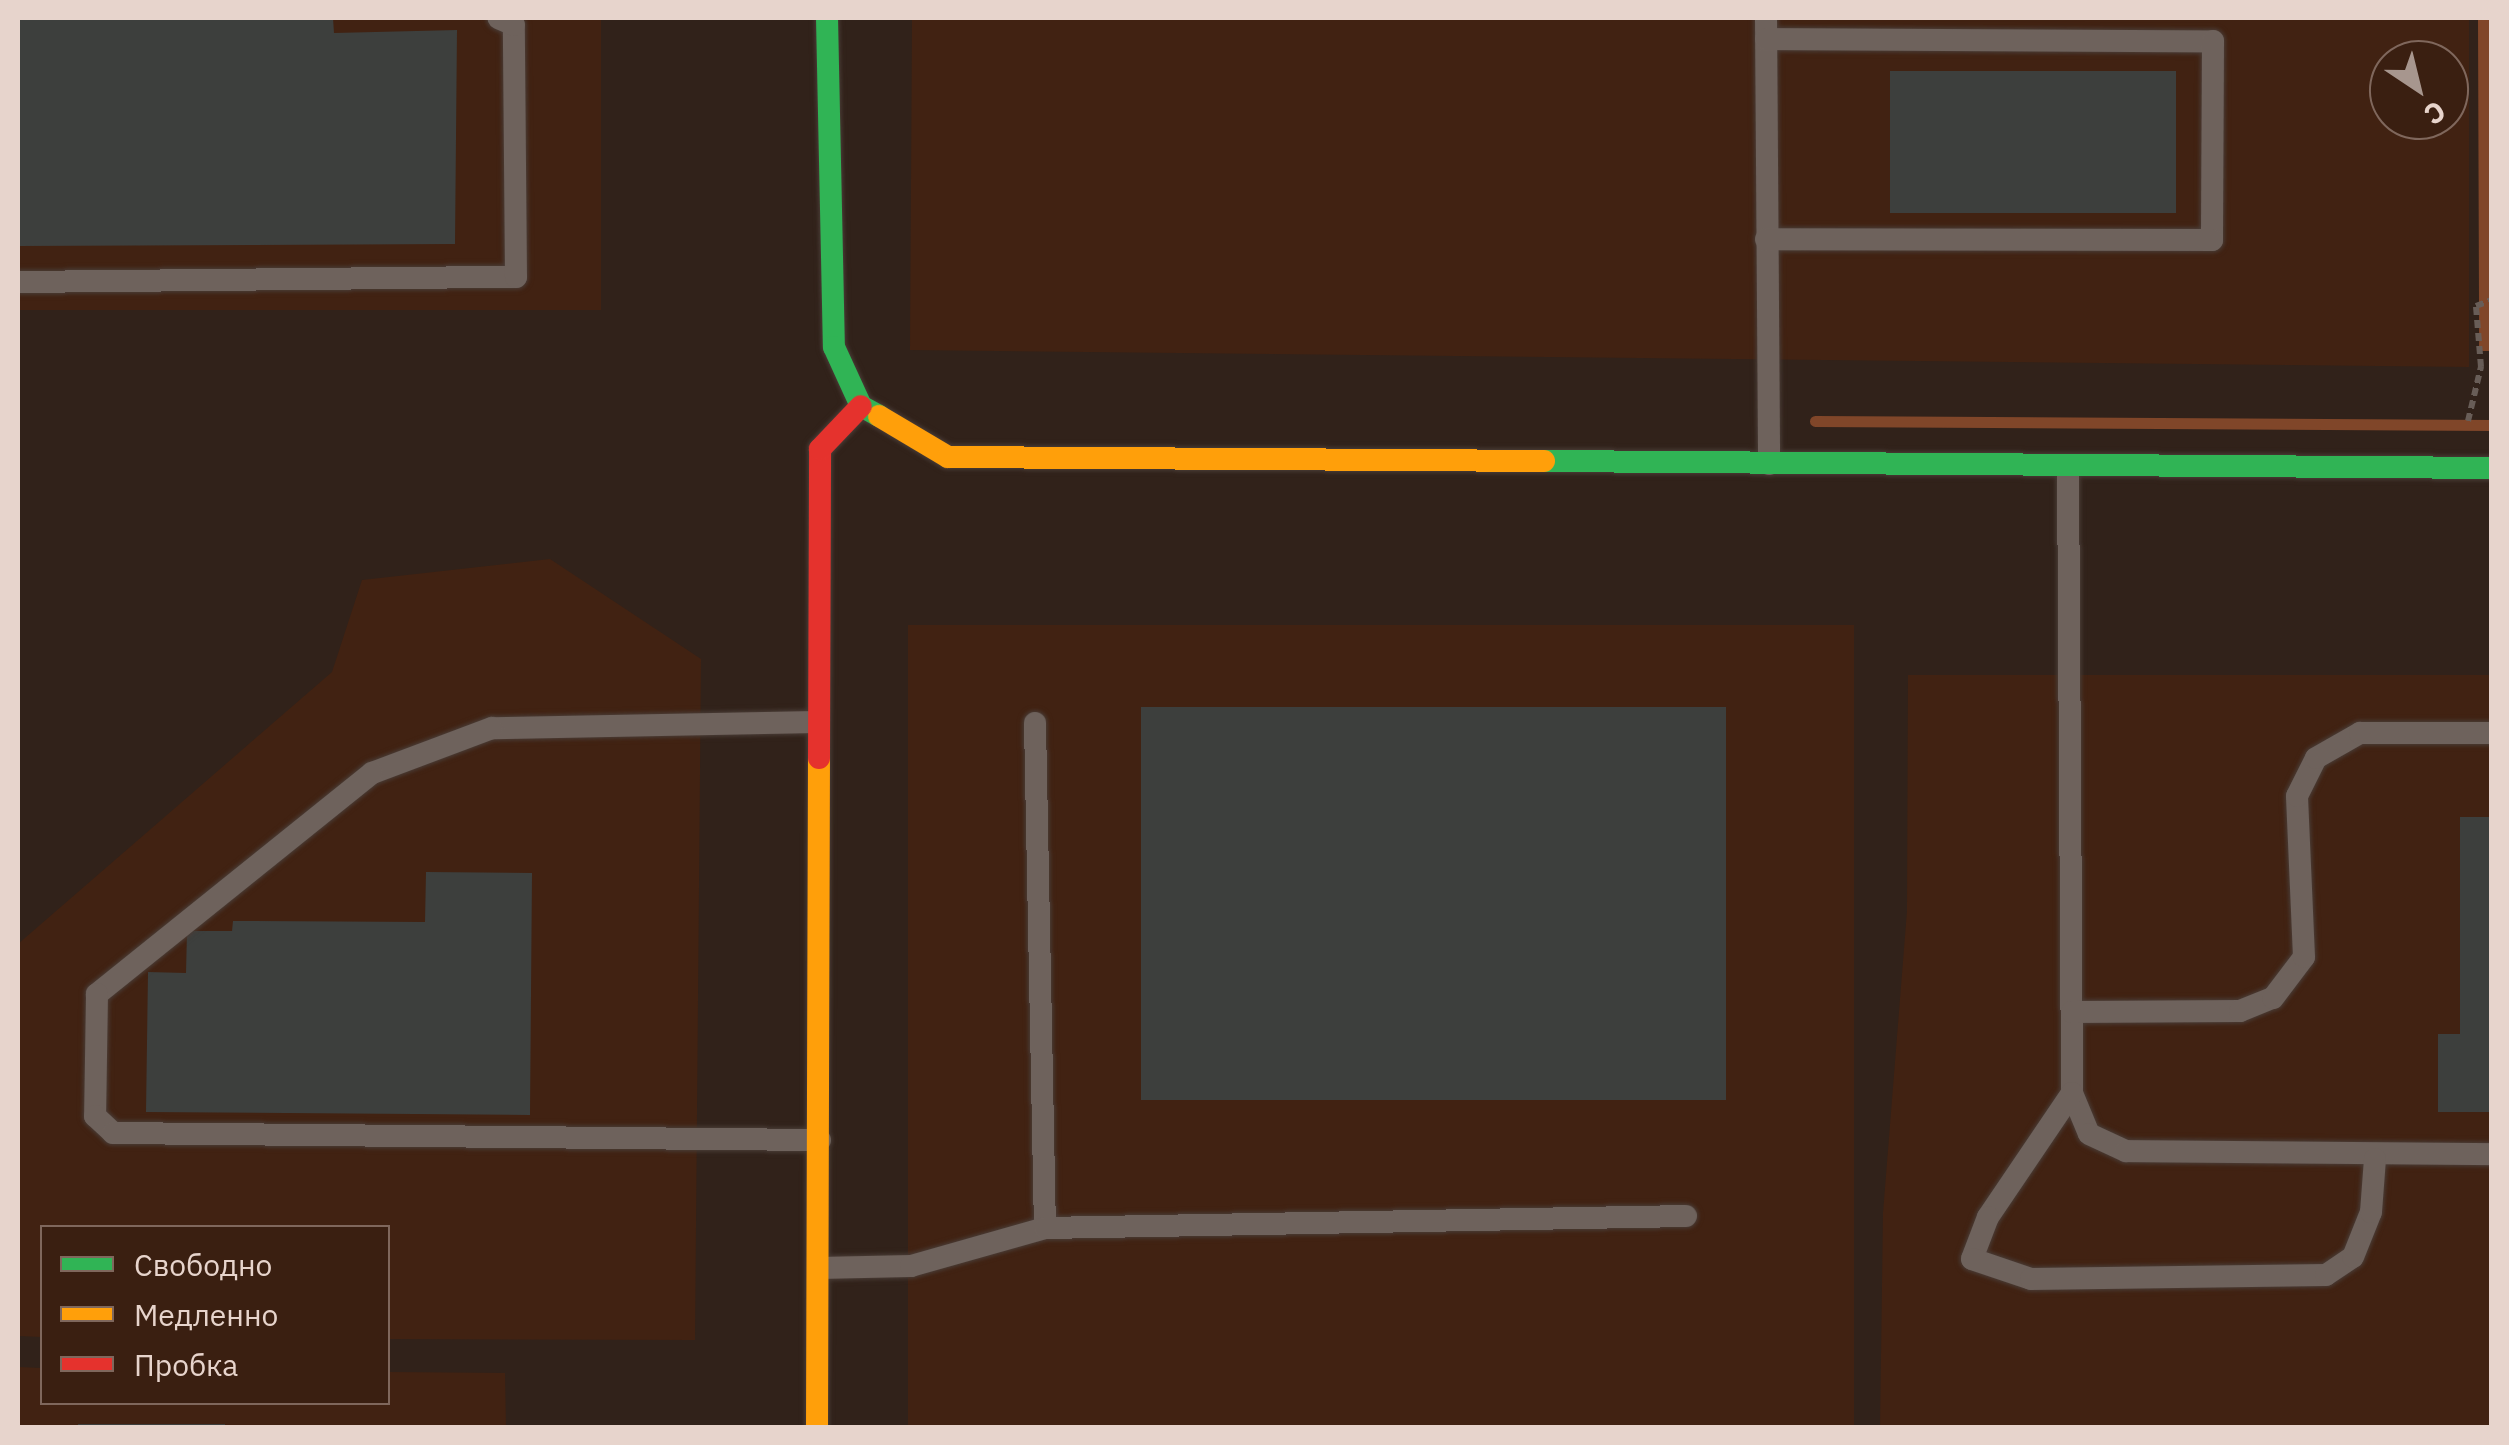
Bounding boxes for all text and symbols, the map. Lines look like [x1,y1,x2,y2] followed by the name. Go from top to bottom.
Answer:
[2369,40,2469,140] north arrow
[2417,93,2453,134] text: С
[40,1225,390,1405] legend
[134,1245,272,1284] text: Свободно
[134,1295,278,1334] text: Медленно
[134,1345,238,1384] text: Пробка

